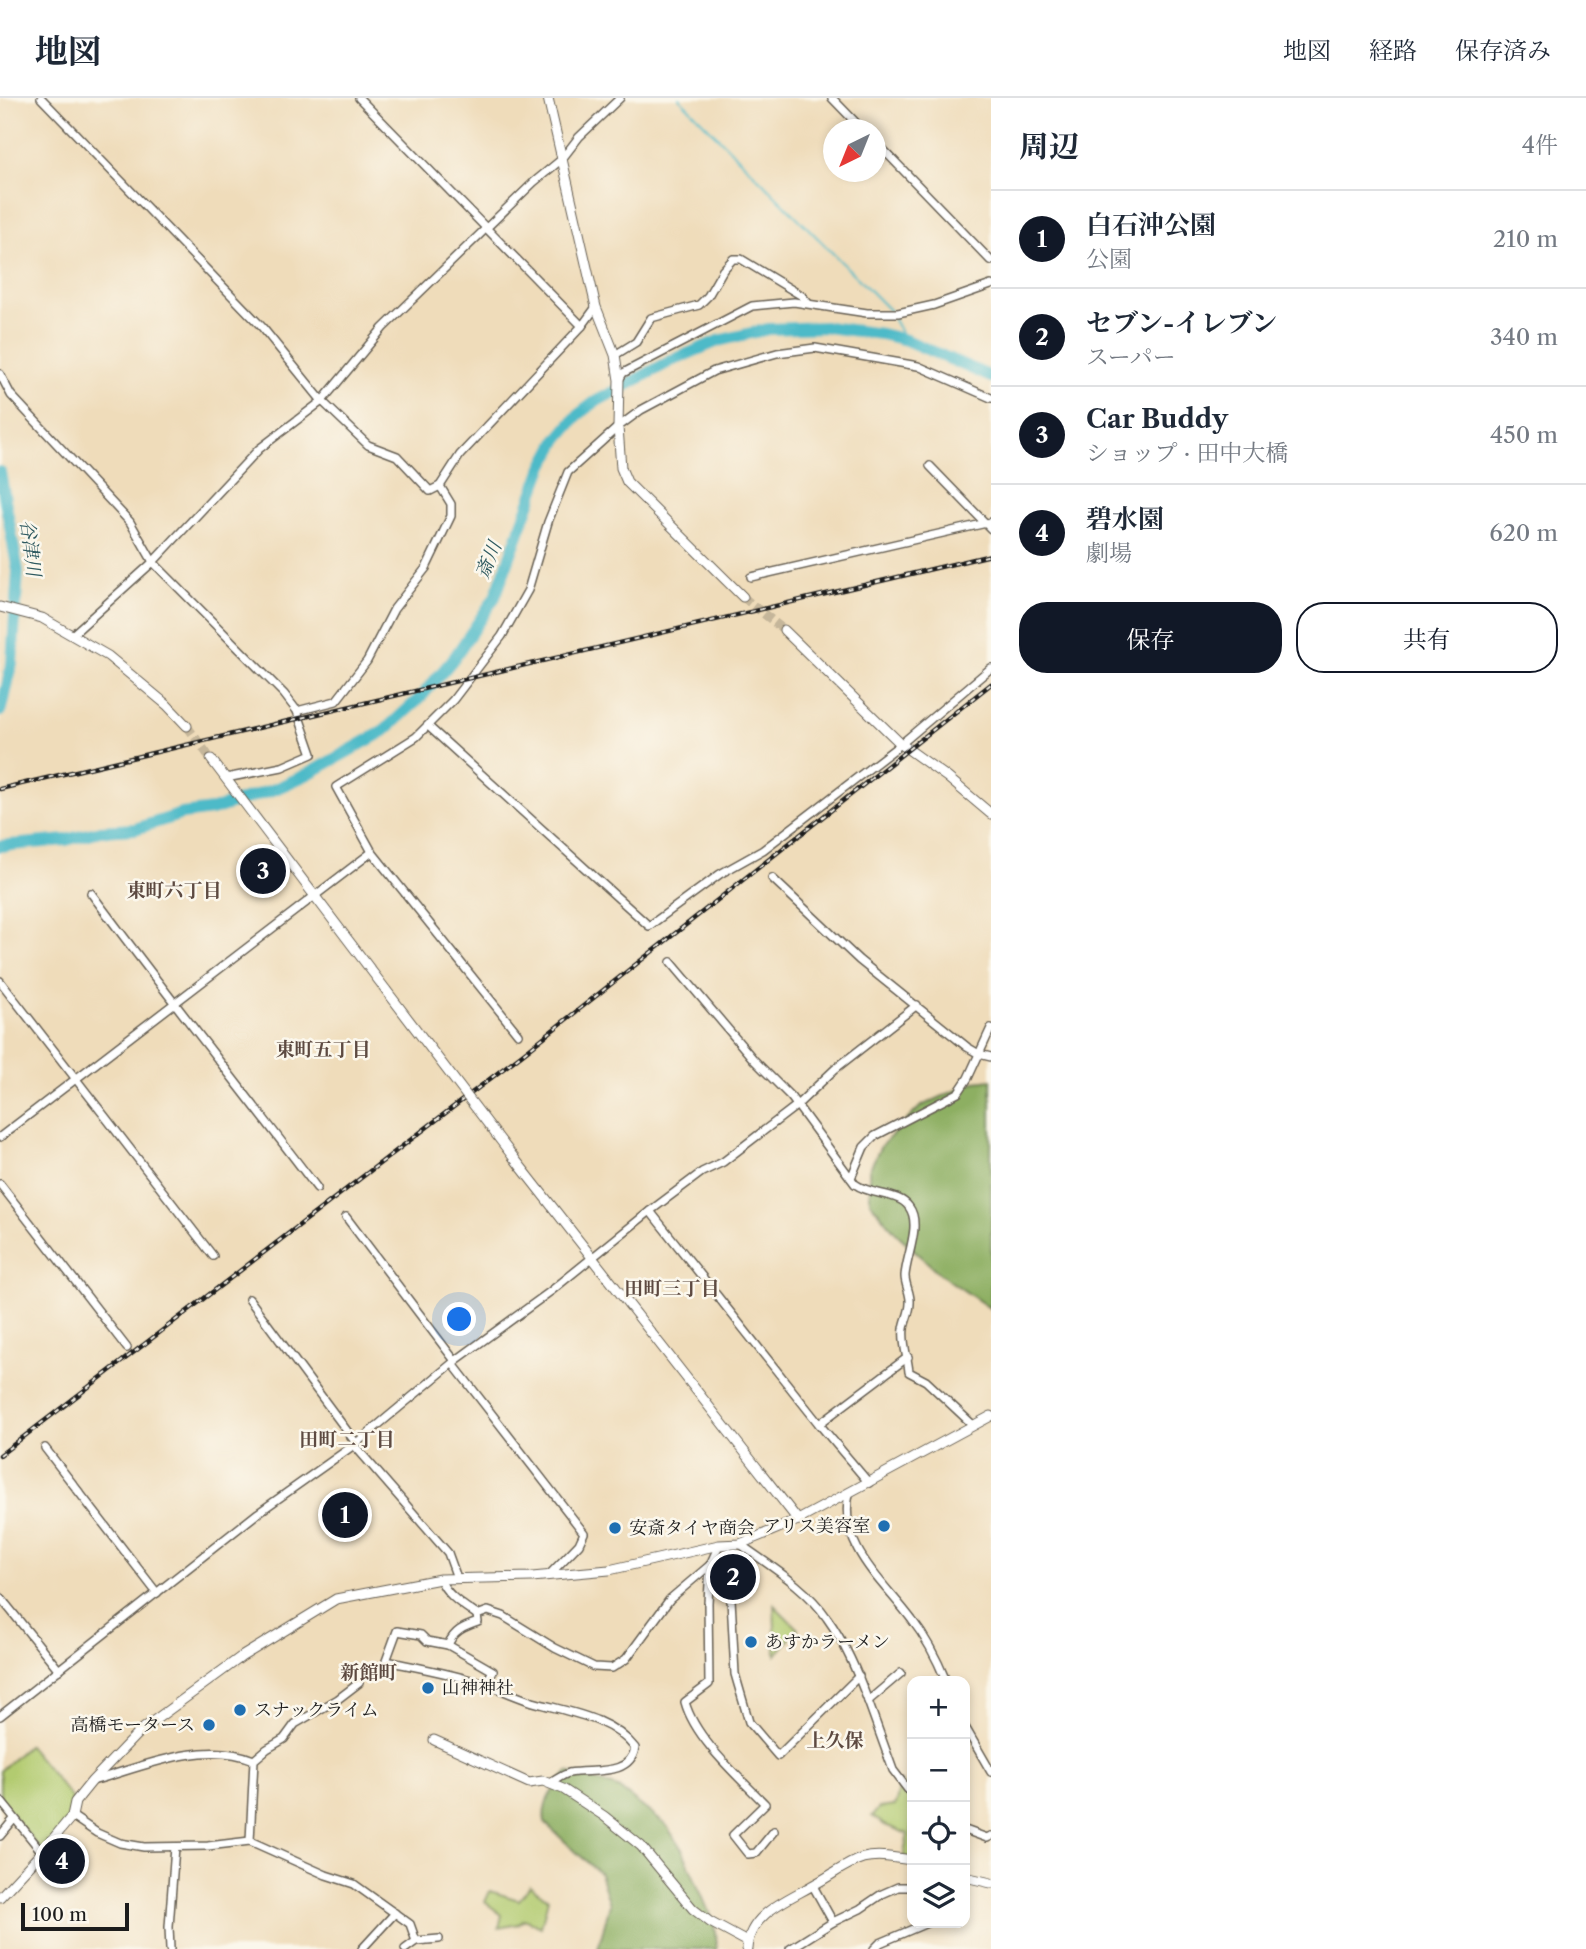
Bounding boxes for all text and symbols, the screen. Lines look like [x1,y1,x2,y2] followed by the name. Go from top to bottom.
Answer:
[35,31,101,72] text: 地図
[1283,36,1331,65] text: 地図
[1369,36,1417,65] text: 経路
[1455,36,1551,65] text: 保存済み
[823,119,886,182] north arrow
[1019,128,1079,165] text: 周辺
[1522,131,1558,159] text: 4件
[1086,209,1216,241] text: 白石沖公園
[1037,225,1047,253] text: 1
[1493,225,1558,253] text: 210 m
[1086,245,1132,273] text: 公園
[1086,307,1277,339] text: セブン-イレブン
[1035,323,1049,351] text: 2
[1490,323,1558,351] text: 340 m
[1086,343,1176,371] text: スーパー
[1086,403,1228,435] text: Car Buddy
[1036,421,1049,449] text: 3
[1490,421,1558,449] text: 450 m
[1086,439,1288,467] text: ショップ · 田中大橋
[1086,503,1164,535] text: 碧水園
[16,518,46,580] water label: 谷津川
[1035,519,1049,547] text: 4
[1489,519,1558,547] text: 620 m
[471,536,507,582] water label: 斎川
[1086,539,1132,567] text: 劇場
[1019,602,1282,673] button: 保存
[1296,602,1558,673] button: 共有
[240,845,286,897] pin: 3
[126,879,222,902] district label: 東町六丁目
[275,1038,371,1061] district label: 東町五丁目
[624,1277,720,1300] district label: 田町三丁目
[442,1302,476,1336] your location
[299,1428,395,1451] district label: 田町二丁目
[322,1489,368,1541] pin: 1
[763,1515,870,1537] place label: アリス美容室
[629,1517,755,1539] place label: 安斎タイヤ商会
[876,1518,892,1534] marker: アリス美容室
[607,1520,623,1536] marker: 安斎タイヤ商会
[710,1551,756,1603] pin: 2
[765,1631,890,1653] place label: あすかラーメン
[743,1634,759,1650] marker: あすかラーメン
[340,1661,398,1684] district label: 新館町
[907,1676,970,1928] map controls
[907,1676,970,1739] button: +
[442,1677,514,1699] place label: 山神神社
[420,1680,436,1696] marker: 山神神社
[254,1699,379,1721] place label: スナックライム
[232,1702,248,1718] marker: スナックライム
[71,1714,195,1736] place label: 高橋モータース
[201,1717,217,1733] marker: 高橋モータース
[806,1729,864,1752] district label: 上久保
[907,1739,970,1802] button: −
[907,1802,970,1865] button: locate
[39,1835,85,1887] pin: 4
[907,1865,970,1928] button: layers
[21,1900,130,1932] scale bar
[32,1903,87,1926] text: 100 m

